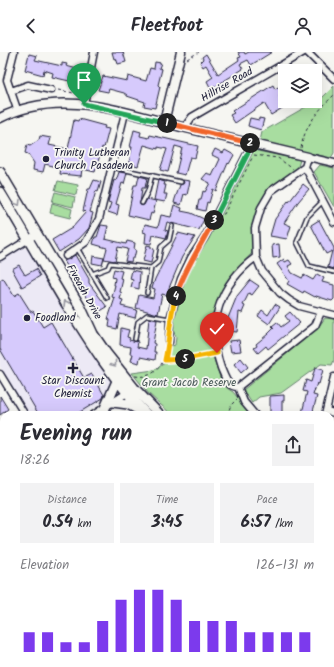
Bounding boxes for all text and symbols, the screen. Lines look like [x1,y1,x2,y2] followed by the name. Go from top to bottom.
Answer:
[131,12,203,41] text: Fleetfoot
[20,15,42,37] icon: back
[292,15,314,37] icon: person
[67,63,101,104] pin
[197,63,257,107] street label: Hillrise Road
[278,64,322,108] map controls
[278,64,322,108] button: layers
[73,69,95,91] icon: arrive
[157,113,177,133] pin: 1
[165,114,169,132] text: 1
[240,133,260,153] pin: 2
[247,134,253,152] text: 2
[54,144,133,175] place label: Trinity Lutheran Church Pasadena
[41,154,51,164] marker: Trinity Lutheran Church Pasadena
[14,199,21,206] one-way arrow
[204,210,224,230] pin: 3
[211,211,217,229] text: 3
[61,261,107,323] street label: Fiveash Drive
[166,286,186,306] pin: 4
[173,287,179,305] text: 4
[63,300,70,307] one-way arrow
[35,309,76,327] place label: Foodland
[200,312,234,353] pin
[22,313,32,323] marker: Foodland
[206,318,228,340] icon: check
[175,349,195,369] pin: 5
[182,350,188,368] text: 5
[109,359,116,366] one-way arrow
[68,363,78,373] marker: Star Discount Chemist
[42,372,105,403] place label: Star Discount Chemist
[142,374,236,392] park label: Grant Jacob Reserve
[20,417,132,452] text: Evening run
[272,424,314,466] button: share
[20,450,50,471] text: 18:26
[47,491,87,509] text: Distance
[156,491,178,509] text: Time
[257,491,277,509] text: Pace
[43,509,73,536] text: 0.54
[151,509,183,536] text: 3:45
[241,509,271,536] text: 6:57
[73,515,91,533] text: km
[271,515,293,533] text: /km
[20,555,69,576] text: Elevation
[256,555,314,576] text: 126–131 m

